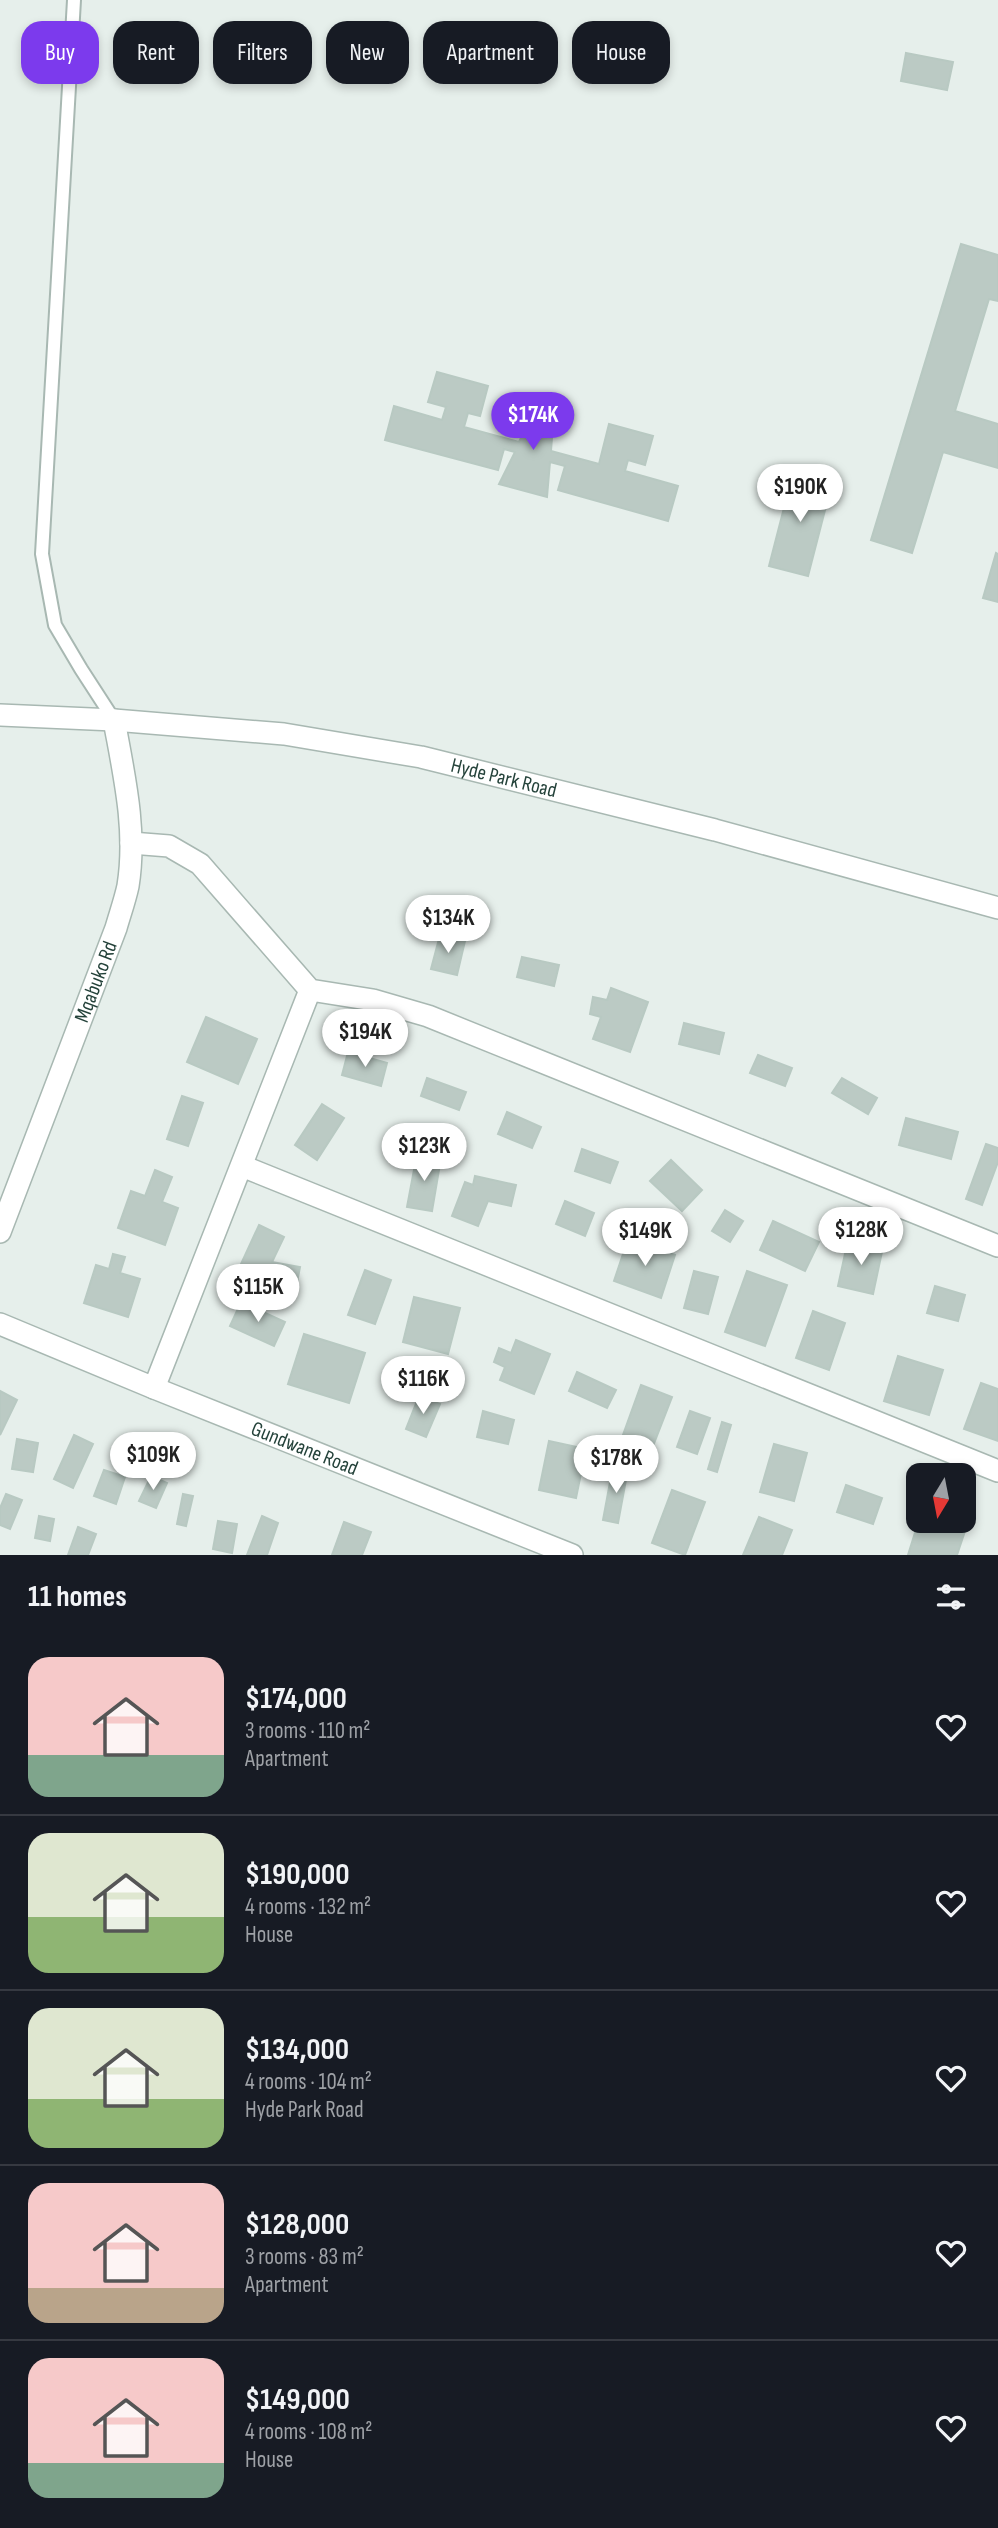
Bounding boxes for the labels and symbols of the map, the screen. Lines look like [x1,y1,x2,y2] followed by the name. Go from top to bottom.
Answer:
[484,392,582,452] pin: $174K
[751,464,849,524] pin: $190K
[448,752,559,803] street label: Hyde Park Road
[399,895,497,955] pin: $134K
[69,938,122,1026] street label: Mqabuko Rd
[316,1010,414,1069] pin: $194K
[375,1124,473,1183] pin: $123K
[596,1208,694,1268] pin: $149K
[812,1208,910,1267] pin: $128K
[209,1264,307,1324] pin: $115K
[374,1356,472,1416] pin: $116K
[248,1416,362,1481] street label: Gundwane Road
[104,1432,202,1492] pin: $109K
[567,1436,665,1495] pin: $178K
[906,1463,976,1533] north arrow

